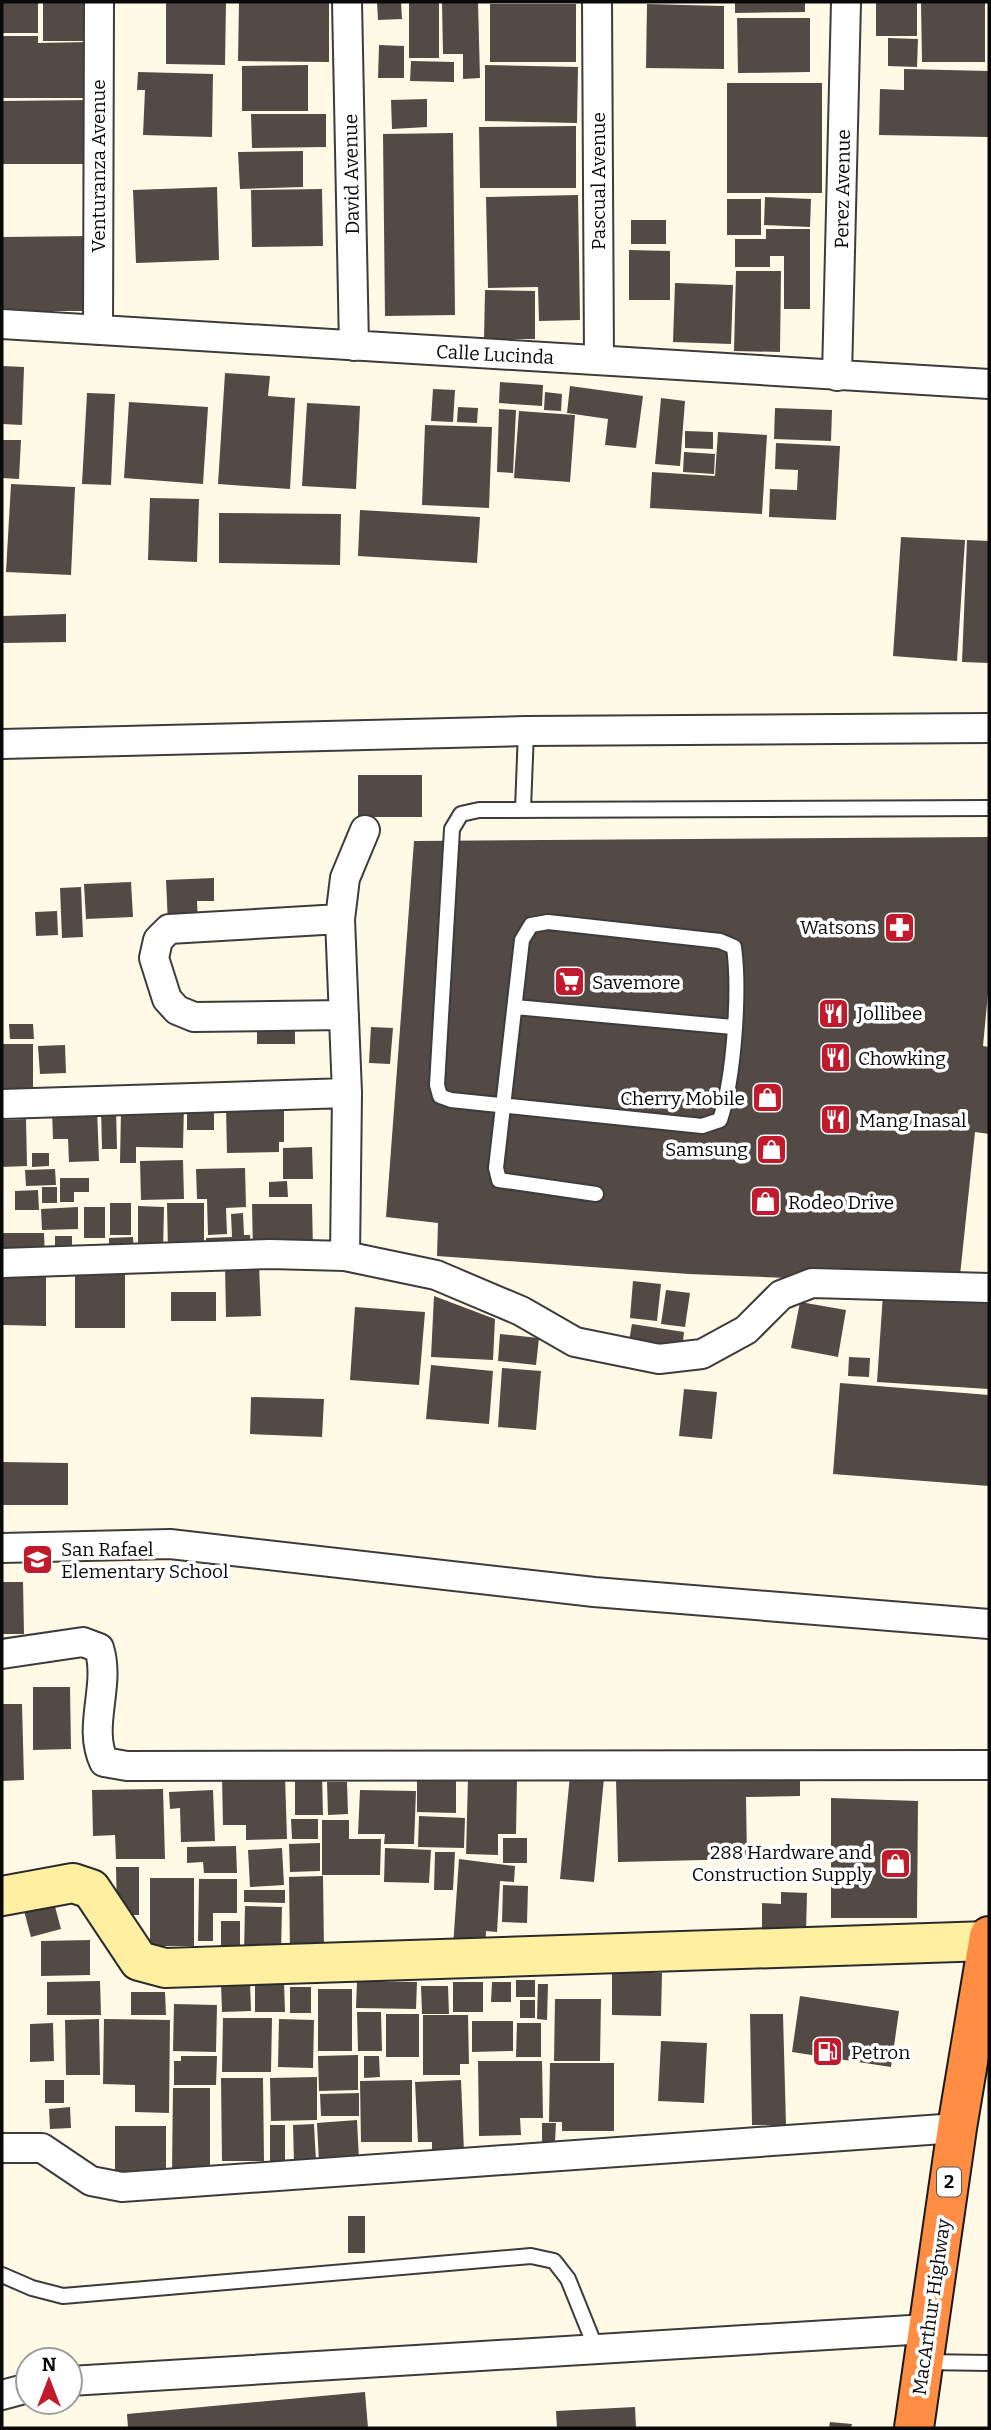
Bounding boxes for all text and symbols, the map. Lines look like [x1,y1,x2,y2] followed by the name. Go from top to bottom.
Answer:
[87,79,110,253] street label: Venturanza Avenue
[587,112,610,250] street label: Pascual Avenue
[339,114,364,234] street label: David Avenue
[830,129,855,249] street label: Perez Avenue
[435,340,555,369] street label: Calle Lucinda
[882,910,916,944] pharmacy icon: Watsons
[800,916,876,939] place label: Watsons
[552,965,586,999] supermarket icon: Savemore
[592,971,680,994] place label: Savemore
[817,996,851,1030] restaurant icon: Jollibee
[856,1002,922,1025] place label: Jollibee
[818,1041,852,1075] restaurant icon: Chowking
[858,1047,946,1070] place label: Chowking
[751,1081,785,1115] shop icon: Cherry Mobile
[620,1087,745,1110] place label: Cherry Mobile
[819,1103,853,1137] restaurant icon: Mang Inasal
[859,1109,967,1132] place label: Mang Inasal
[754,1132,788,1166] shop icon: Samsung
[665,1138,748,1161] place label: Samsung
[748,1185,782,1219] shop icon: Rodeo Drive
[788,1191,894,1214] place label: Rodeo Drive
[61,1538,228,1583] place label: San Rafael Elementary School
[21,1543,55,1577] school or university icon: San Rafael Elementary School
[692,1841,873,1886] place label: 288 Hardware and Construction Supply
[878,1846,912,1880] shop icon: 288 Hardware and Construction Supply
[811,2035,845,2069] fuel station icon: Petron
[851,2041,910,2064] place label: Petron
[937,2168,961,2196] road number: 2
[908,2216,955,2397] street label: MacArthur Highway
[14,2346,84,2416] north arrow
[42,2353,57,2376] text: N

